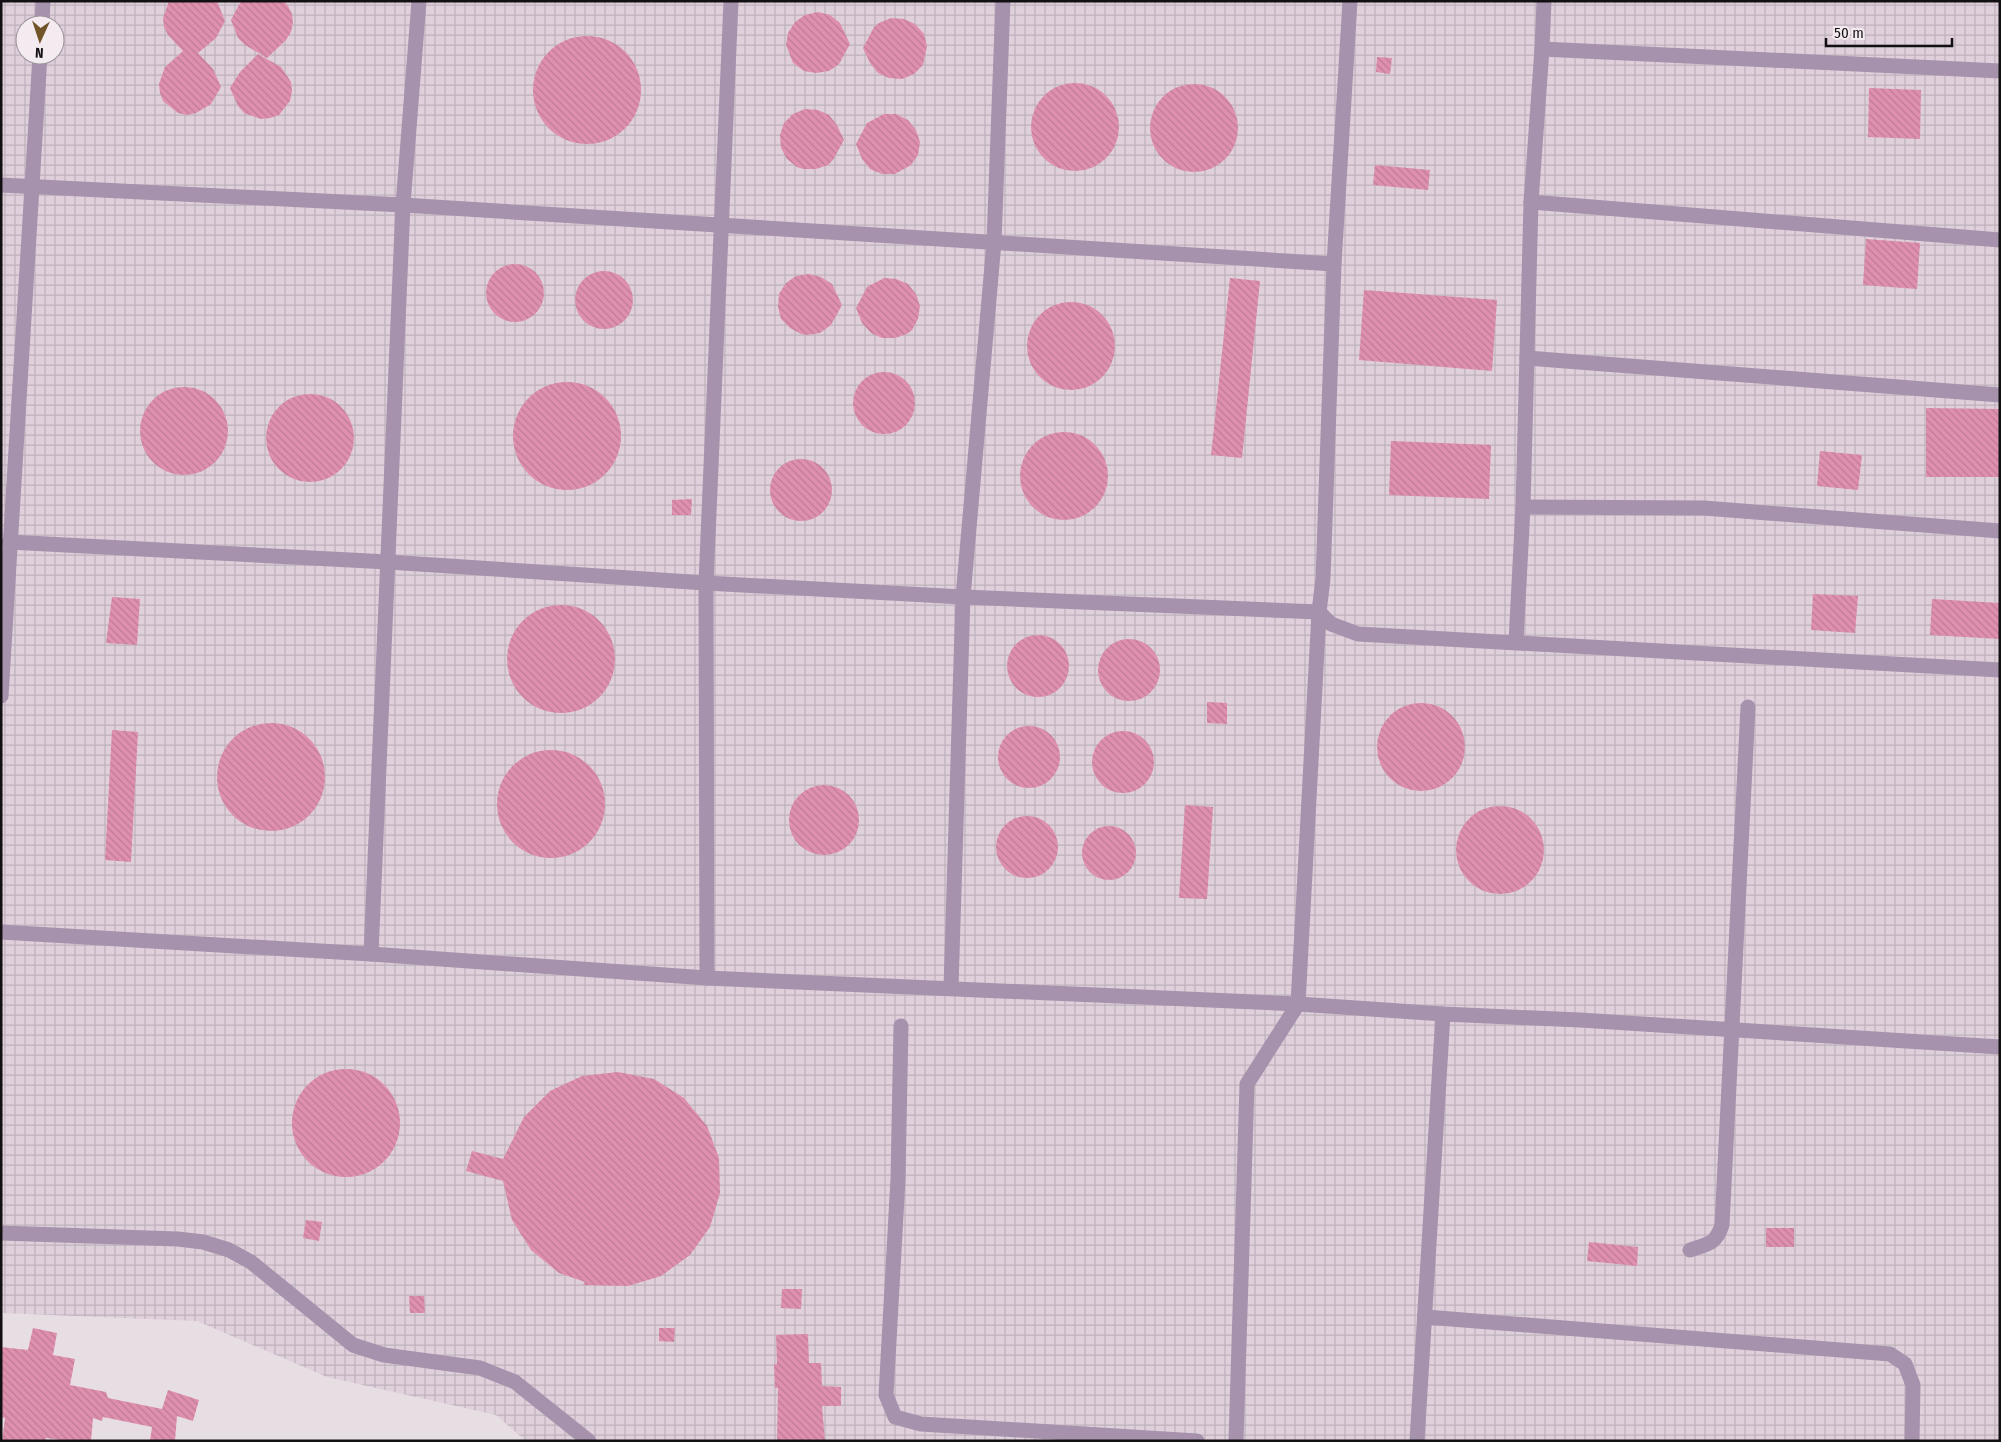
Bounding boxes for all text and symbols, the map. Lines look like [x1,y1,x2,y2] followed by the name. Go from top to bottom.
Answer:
[15,15,65,65] north arrow
[1826,15,1952,47] scale bar
[1834,24,1864,42] text: 50 m
[35,44,44,61] text: N

